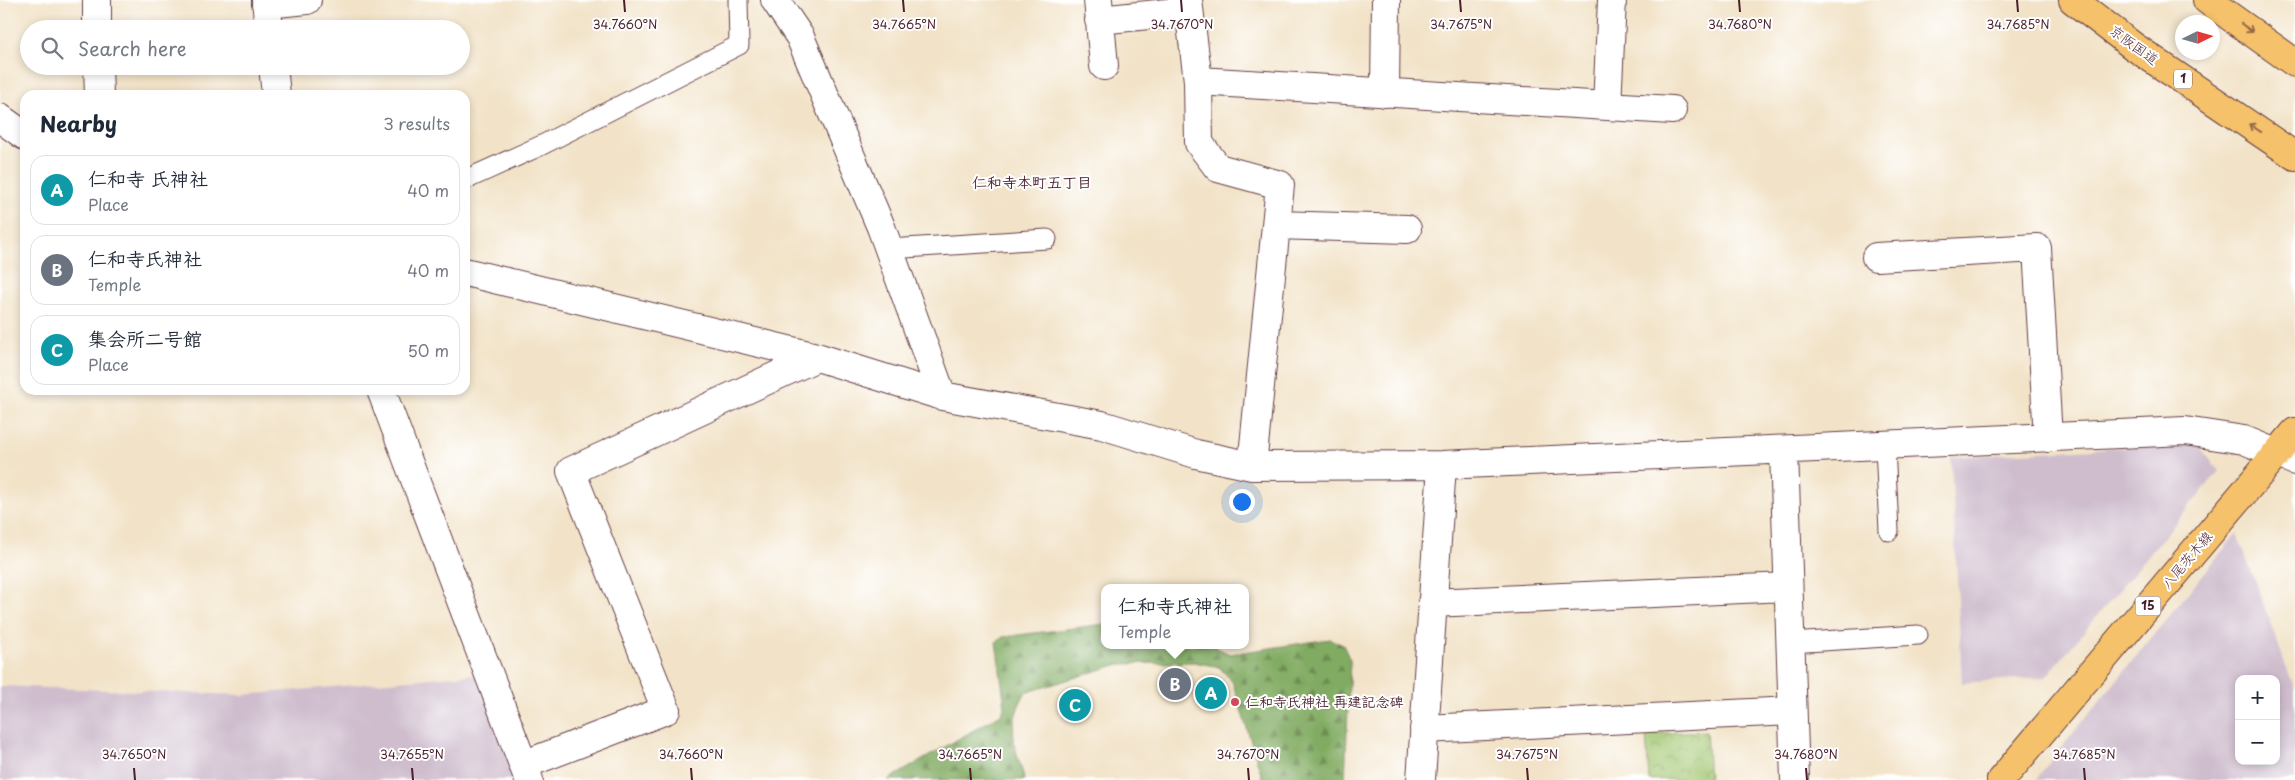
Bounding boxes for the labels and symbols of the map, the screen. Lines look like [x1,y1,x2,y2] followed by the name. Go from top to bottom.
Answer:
[593,15,657,33] text: 34.7660°N
[872,15,936,33] text: 34.7665°N
[1151,15,1213,33] text: 34.7670°N
[1430,15,1492,33] text: 34.7675°N
[1708,15,1772,33] text: 34.7680°N
[1986,15,2050,33] text: 34.7685°N
[2175,15,2220,60] north arrow
[2105,20,2163,70] street label: 京阪国道
[2240,23,2254,33] one-way arrow
[2174,70,2192,88] road number: 1
[2248,123,2262,134] one-way arrow
[972,170,1092,193] district label: 仁和寺本町五丁目
[1229,489,1255,515] your location
[2156,526,2217,593] street label: 八尾茨木線
[2136,596,2160,616] road number: 15
[1159,665,1191,703] pin: B
[1195,674,1227,712] pin: A
[1059,686,1091,724] pin: C
[1245,691,1404,712] place label: 仁和寺氏神社 再建記念碑
[1229,696,1241,708] marker: 仁和寺氏神社 再建記念碑
[102,745,166,763] text: 34.7650°N
[380,745,444,763] text: 34.7655°N
[659,745,723,763] text: 34.7660°N
[938,745,1002,763] text: 34.7665°N
[1217,745,1279,763] text: 34.7670°N
[1496,745,1558,763] text: 34.7675°N
[1774,745,1838,763] text: 34.7680°N
[2052,745,2116,763] text: 34.7685°N

